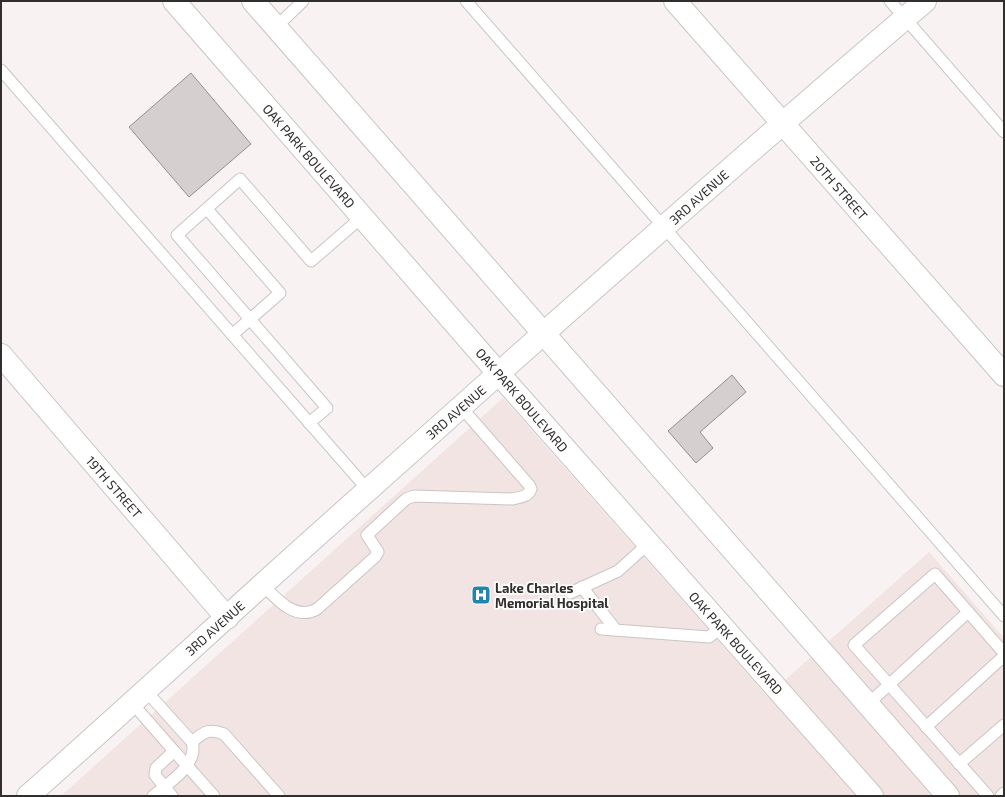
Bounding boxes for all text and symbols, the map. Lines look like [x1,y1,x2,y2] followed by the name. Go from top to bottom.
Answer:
[259,101,359,211] street label: OAK PARK BOULEVARD
[807,153,871,223] street label: 20TH STREET
[666,166,732,228] street label: 3RD AVENUE
[472,345,572,455] street label: OAK PARK BOULEVARD
[423,382,489,442] street label: 3RD AVENUE
[83,453,146,522] street label: 19TH STREET
[495,580,609,611] place label: Lake Charles Memorial Hospital
[470,584,492,606] hospital icon: Lake Charles Memorial Hospital
[686,588,786,698] street label: OAK PARK BOULEVARD
[182,597,248,659] street label: 3RD AVENUE

